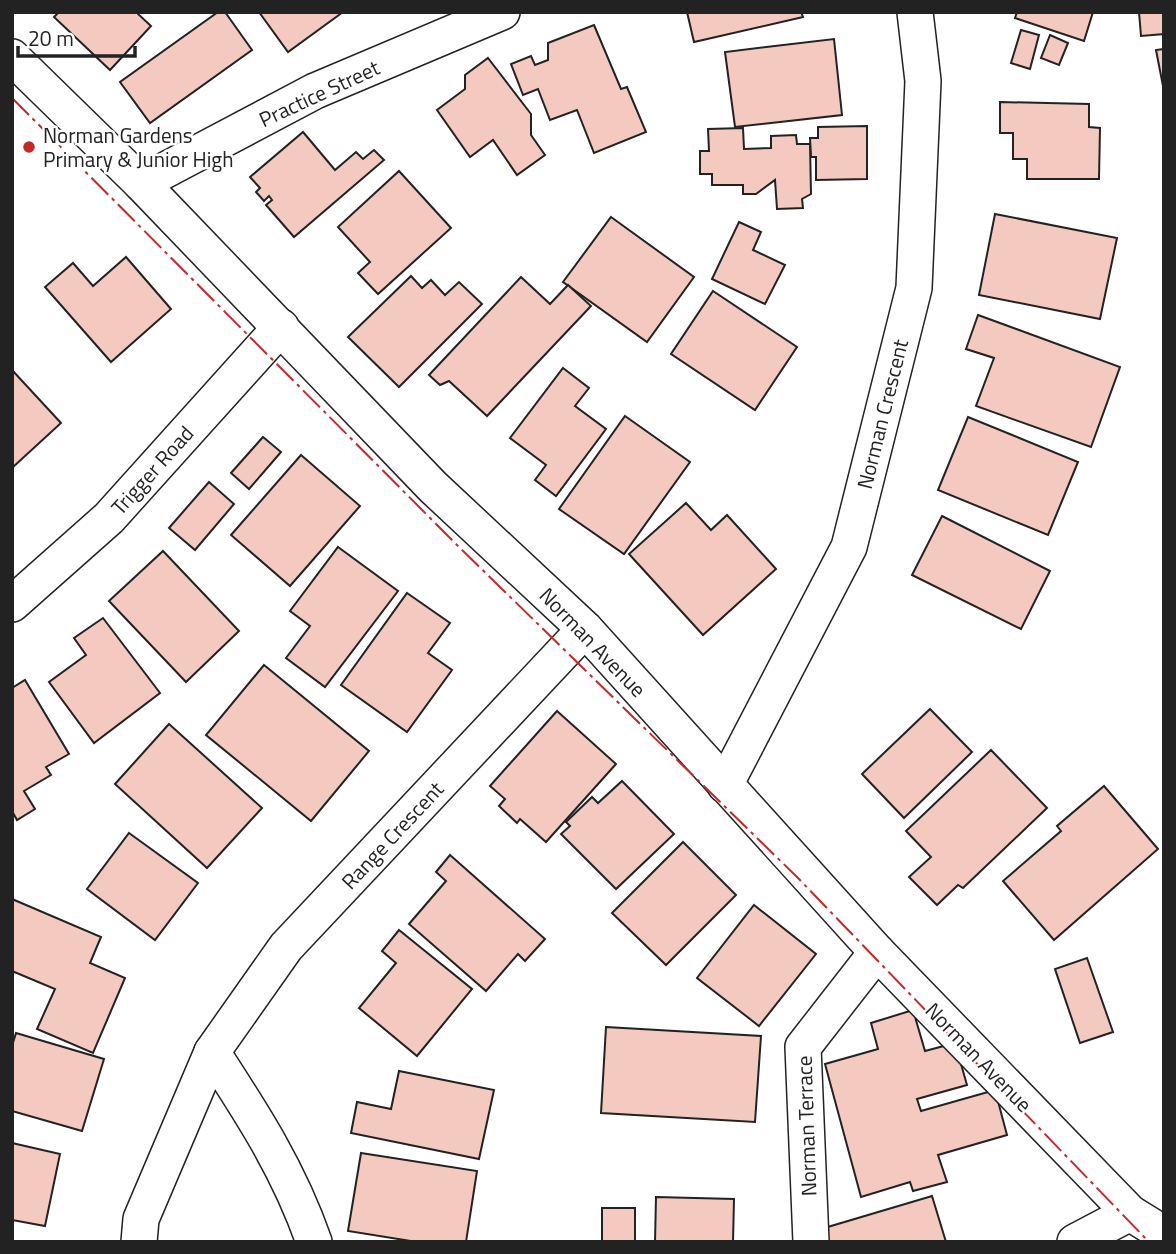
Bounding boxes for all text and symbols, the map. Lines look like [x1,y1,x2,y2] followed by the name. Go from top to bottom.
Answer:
[18,14,135,58] scale bar
[28,22,74,54] text: 20 m
[253,51,385,135] street label: Practice Street
[43,119,233,175] place label: Norman Gardens Primary & Junior High
[21,139,37,155] marker: Norman Gardens Primary & Junior High
[848,335,916,492] street label: Norman Crescent
[103,418,201,522] street label: Trigger Road
[532,580,654,704] street label: Norman Avenue
[333,773,451,896] street label: Range Crescent
[918,995,1040,1119] street label: Norman Avenue
[788,1055,824,1197] street label: Norman Terrace

